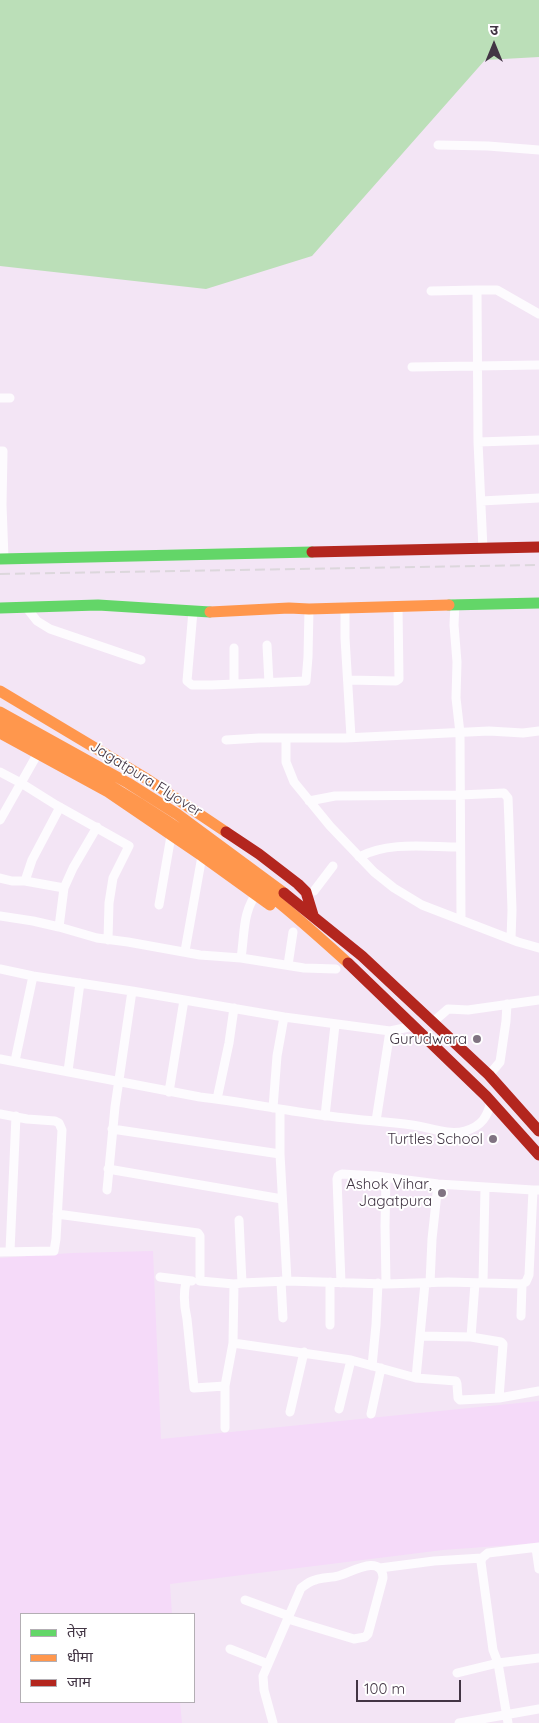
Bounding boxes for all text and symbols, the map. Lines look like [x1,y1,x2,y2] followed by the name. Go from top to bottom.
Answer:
[469,20,519,70] north arrow
[490,21,498,39] text: उ
[87,737,205,821] street label: Jagatpura Flyover
[390,1030,467,1048] place label: Gurudwara
[471,1033,483,1045] marker: Gurudwara
[387,1130,483,1148] place label: Turtles School
[487,1133,499,1145] marker: Turtles School
[346,1175,432,1210] place label: Ashok Vihar, Jagatpura
[436,1187,448,1199] marker: Ashok Vihar, Jagatpura
[20,1613,195,1703] legend
[67,1622,87,1641] text: तेज़
[67,1647,93,1666] text: धीमा
[359,1670,464,1702] scale bar
[67,1672,91,1691] text: जाम
[364,1679,405,1698] text: 100 m

